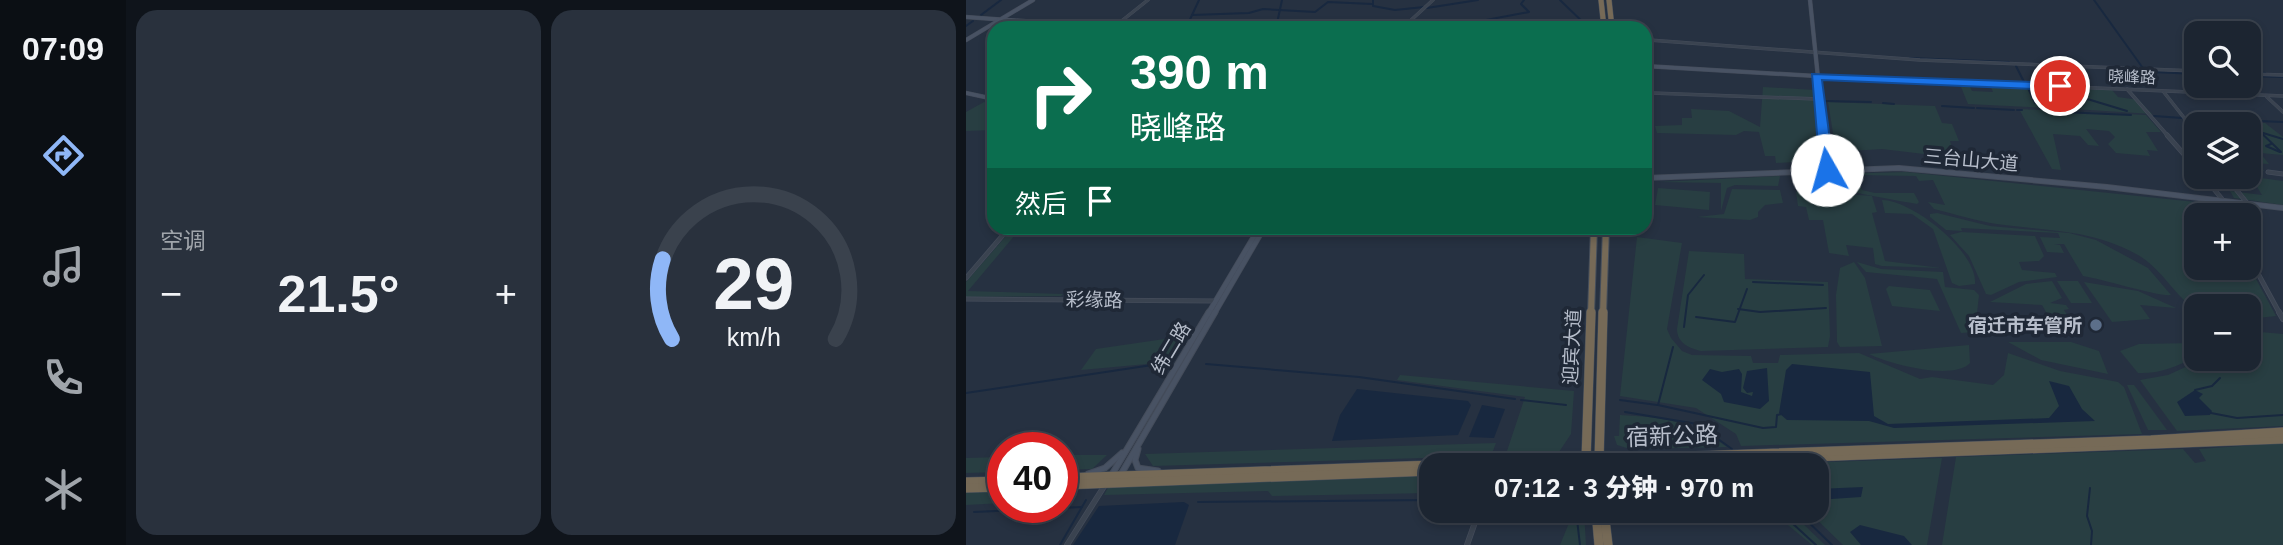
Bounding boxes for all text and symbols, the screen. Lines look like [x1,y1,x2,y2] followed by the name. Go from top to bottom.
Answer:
[2184,21,2261,371] map controls
[2184,21,2261,98] button: search
[22,31,104,67] text: 07:09
[1130,45,1269,99] text: 390 m
[1015,49,1106,140] icon: right
[2030,56,2090,116] pin
[2041,67,2079,105] icon: arrive
[2108,68,2156,86] street label: 晓峰路
[1130,110,1226,146] text: 晓峰路
[2184,112,2261,189] button: layers
[39,131,88,180] icon: directions
[1790,133,1864,207] position arrow
[1923,145,2019,175] street label: 三台山大道
[1081,182,1119,220] icon: arrive
[1015,189,1067,219] text: 然后
[2184,203,2261,280] button: +
[160,228,206,254] text: 空调
[39,242,88,291] icon: music
[713,243,794,324] text: 29
[277,265,400,323] text: 21.5°
[160,273,182,315] text: −
[495,273,517,315] text: +
[1065,289,1123,311] street label: 彩缘路
[2184,294,2261,371] button: −
[1560,308,1584,386] street label: 迎宾大道
[1968,315,2082,336] place label: 宿迁市车管所
[2088,317,2104,333] marker: 宿迁市车管所
[1147,318,1195,378] street label: 纬二路
[726,322,781,350] text: km/h
[39,353,88,402] icon: phone
[1626,421,1718,451] street label: 宿新公路
[987,432,1078,523] speed limit sign: 40
[39,465,88,514] icon: climate
[1494,473,1754,503] text: 07:12 · 3 分钟 · 970 m

